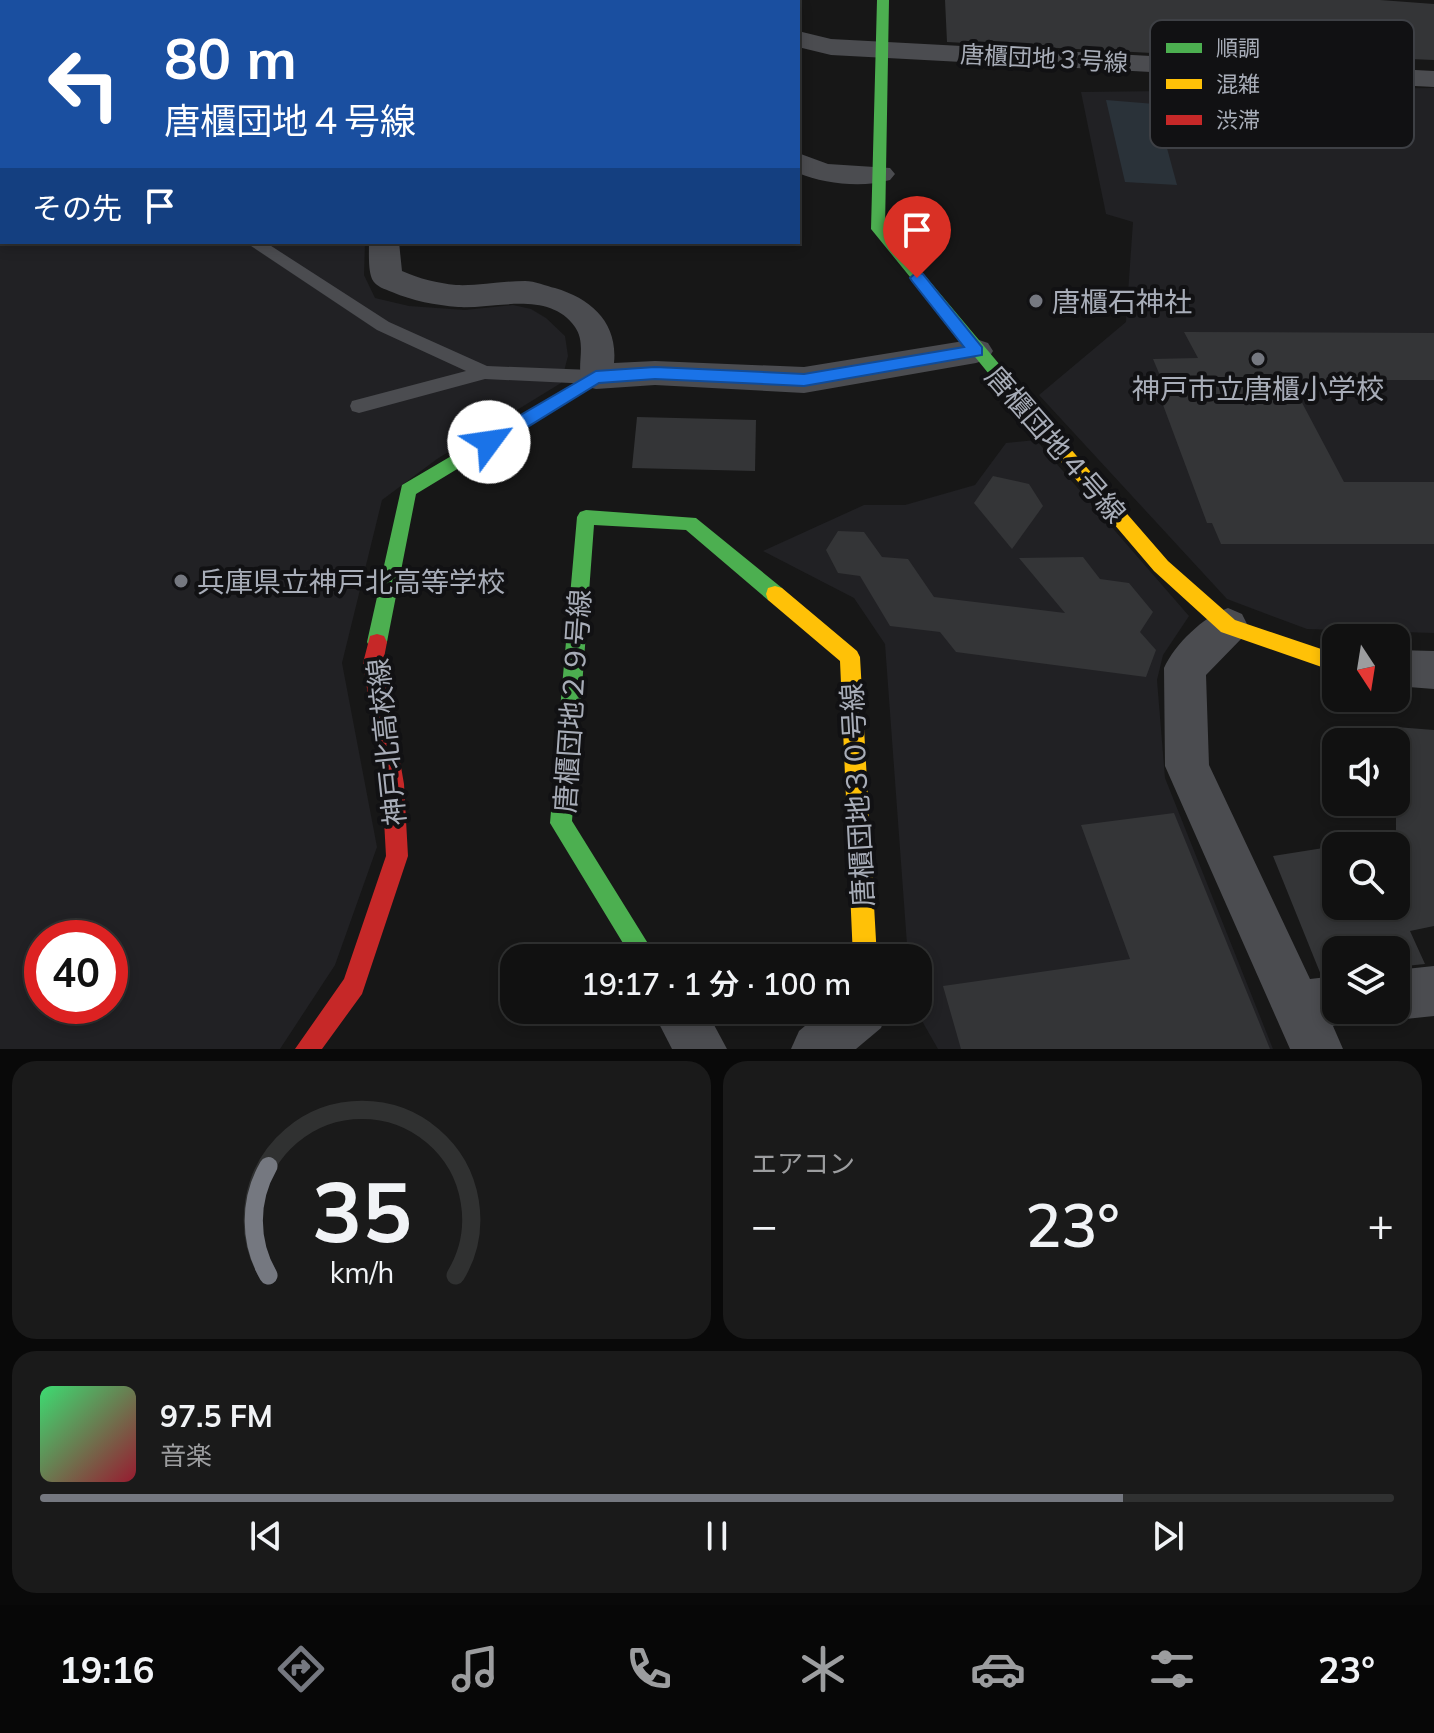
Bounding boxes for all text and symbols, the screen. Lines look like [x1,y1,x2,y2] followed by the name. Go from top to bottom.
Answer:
[1150,20,1414,148] legend
[164,23,297,93] text: 80 m
[32,32,136,136] icon: left
[1216,34,1260,62] text: 順調
[959,39,1129,77] street label: 唐櫃団地３号線
[1216,70,1260,98] text: 混雑
[164,98,416,143] text: 唐櫃団地４号線
[1216,106,1260,134] text: 渋滞
[138,184,182,228] icon: arrive
[32,189,122,227] text: その先
[883,196,951,278] pin
[895,208,939,252] icon: arrive
[1052,284,1192,319] place label: 唐櫃石神社
[1027,292,1045,310] marker: 唐櫃石神社
[1249,350,1267,368] marker: 神戸市立唐櫃小学校
[978,359,1134,529] street label: 唐櫃団地４号線
[1132,371,1384,406] place label: 神戸市立唐櫃小学校
[447,400,531,484] position arrow
[197,564,505,599] place label: 兵庫県立神戸北高等学校
[172,572,190,590] marker: 兵庫県立神戸北高等学校
[547,588,597,814] street label: 唐櫃団地２９号線
[1322,624,1410,712] north arrow
[1322,624,1410,1024] map controls
[360,657,412,827] street label: 神戸北高校線
[834,682,880,908] street label: 唐櫃団地３０号線
[1322,728,1410,816] button: sound
[1322,832,1410,920] button: search
[24,920,128,1024] speed limit sign: 40
[1322,936,1410,1024] button: layers
[581,965,851,1003] text: 19:17 · 1 分 · 100 m
[751,1147,855,1180] text: エアコン
[312,1158,411,1263] text: 35
[1025,1187,1120,1262] text: 23°
[751,1197,777,1252] text: −
[1368,1197,1394,1252] text: +
[329,1254,394,1290] text: km/h
[160,1397,273,1435] text: 97.5 FM
[160,1439,212,1472] text: 音楽
[244,1514,288,1558] icon: previous
[695,1514,739,1558] icon: pause
[1146,1514,1190,1558] icon: next
[273,1641,329,1697] icon: directions
[447,1641,503,1697] icon: music
[621,1641,677,1697] icon: phone
[795,1641,851,1697] icon: climate
[970,1641,1026,1697] icon: car
[1144,1641,1200,1697] icon: filters
[59,1647,154,1692] text: 19:16
[1318,1647,1375,1692] text: 23°

